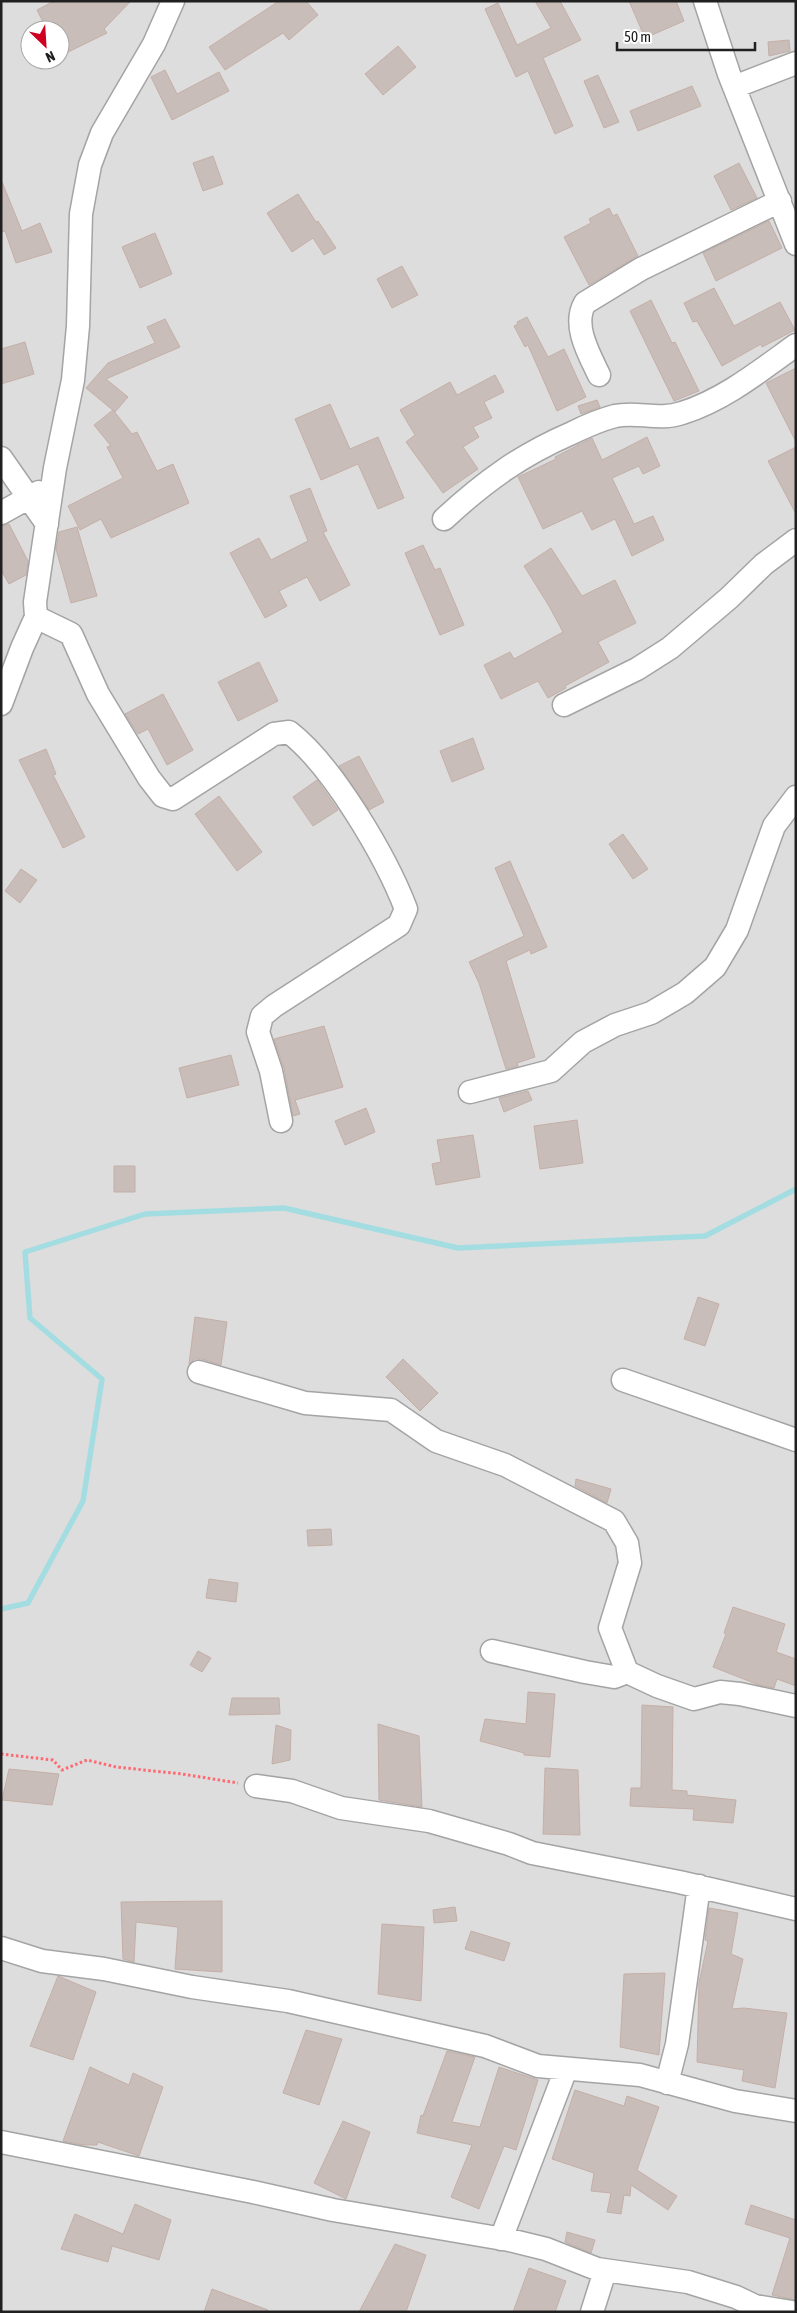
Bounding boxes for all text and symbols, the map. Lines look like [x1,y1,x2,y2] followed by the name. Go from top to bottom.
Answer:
[20,20,70,70] north arrow
[617,20,754,52] scale bar
[624,28,651,45] text: 50 m
[43,48,58,66] text: N

